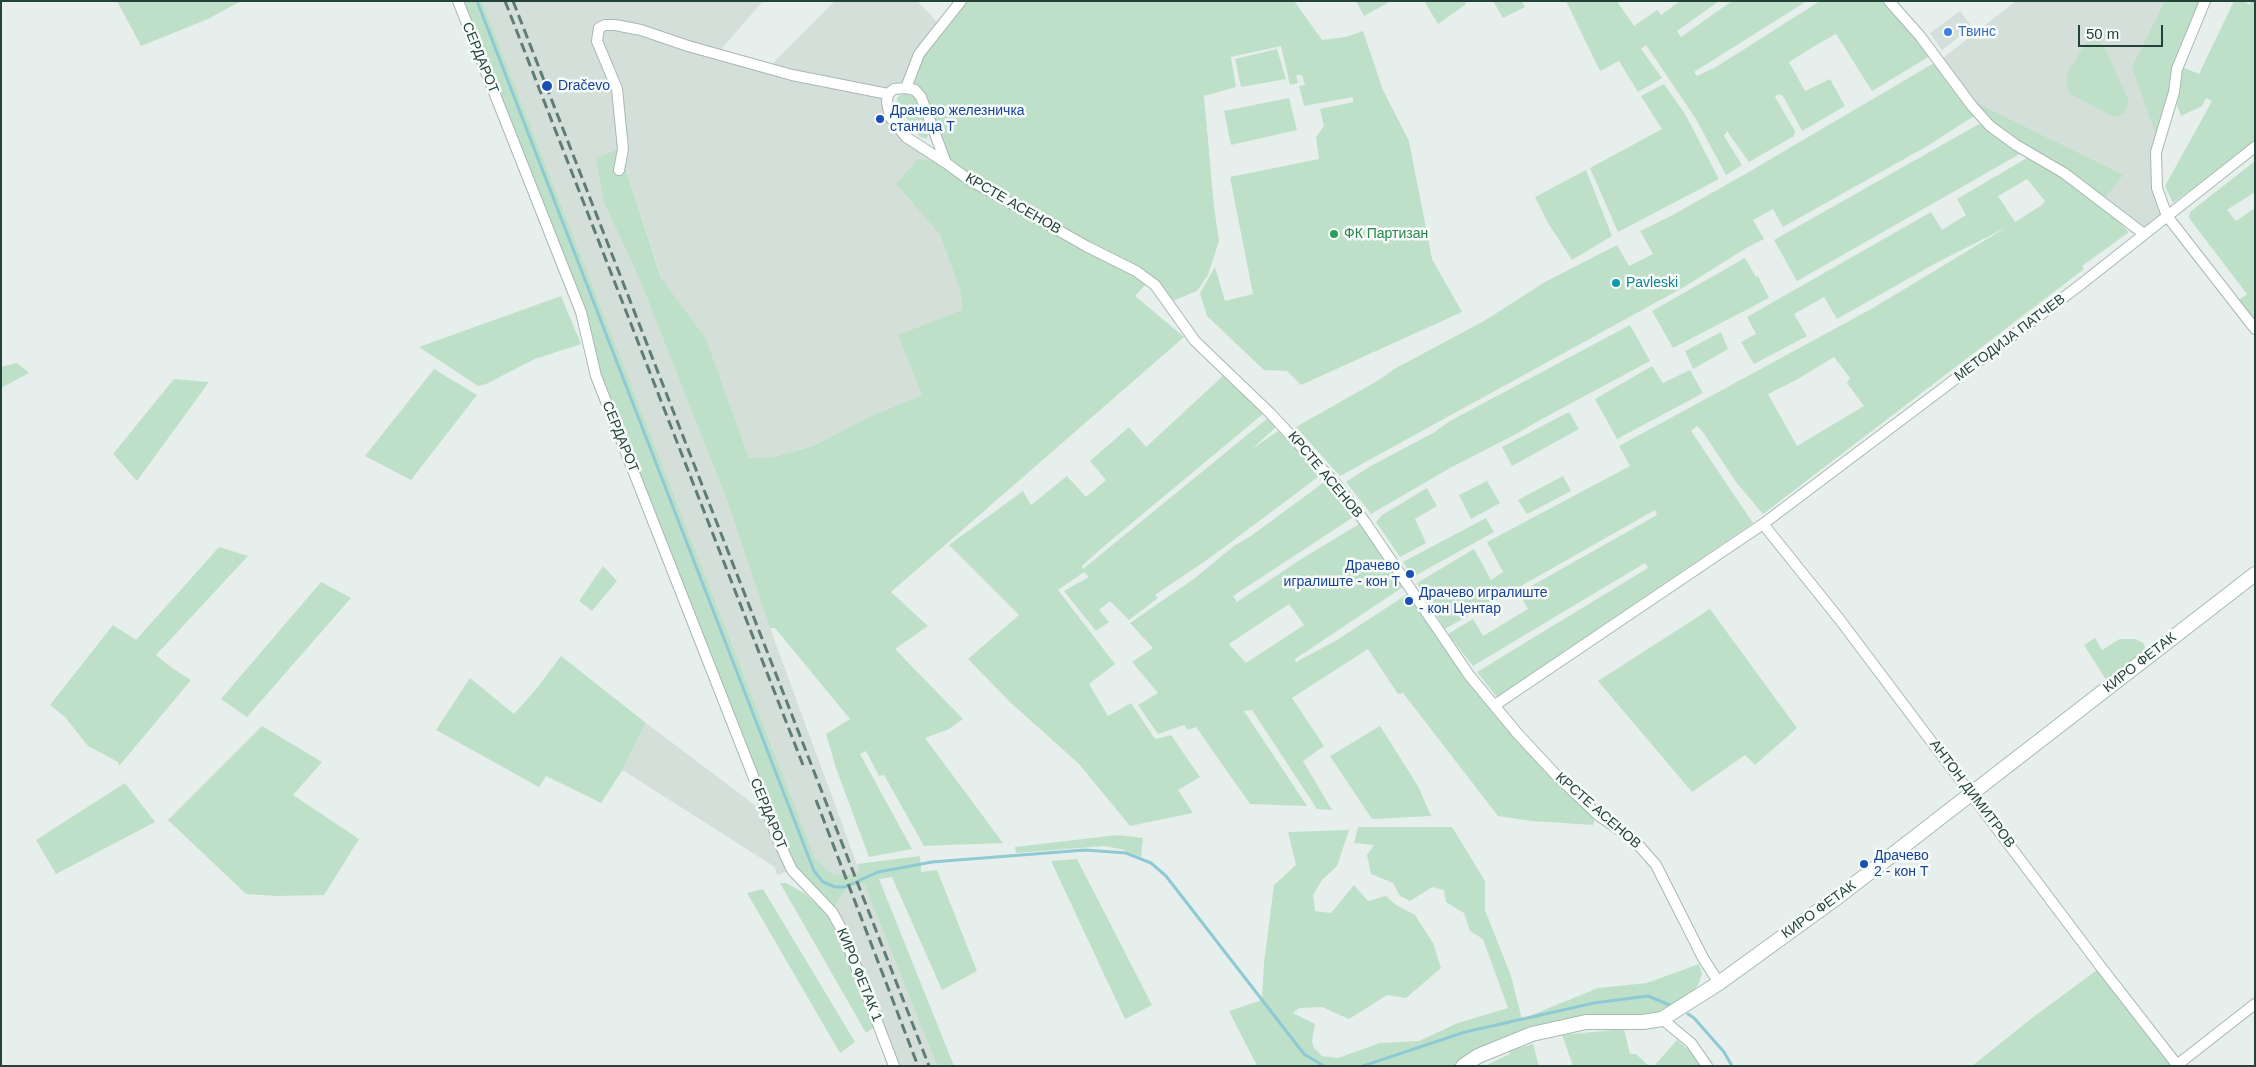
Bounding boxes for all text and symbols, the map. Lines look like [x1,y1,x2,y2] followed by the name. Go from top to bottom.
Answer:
[2081,15,2166,47] scale bar
[458,20,502,96] street label: СЕРДАРОТ
[1958,24,1996,40] place label: Твинс
[2086,25,2119,42] text: 50 m
[1942,26,1954,38] marker: Твинс
[558,78,610,94] place label: Dračevo
[540,79,554,93] marker: Dračevo
[890,103,1025,136] place label: Драчево железничка станица Т
[874,113,886,125] marker: Драчево железничка станица Т
[962,170,1064,238] street label: КРСТЕ АСЕНОВ
[1344,226,1428,242] place label: ФК Партизан
[1328,228,1340,240] marker: ФК Партизан
[1626,275,1678,291] place label: Pavleski
[1610,277,1622,289] marker: Pavleski
[1951,291,2069,385] street label: МЕТОДИЈА ПАТЧЕВ
[598,399,642,475] street label: СЕРДАРОТ
[1284,428,1366,522] street label: КРСТЕ АСЕНОВ
[1284,558,1400,590] place label: Драчево игралиште - кон T
[1404,568,1416,580] marker: Драчево игралиште - кон T
[1419,585,1548,618] place label: Драчево игралиште - кон Центар
[1403,595,1415,607] marker: Драчево игралиште - кон Центар
[2100,629,2180,697] street label: КИРО ФЕТАК
[1926,736,2018,852] street label: АНТОН ДИМИТРОВ
[1552,769,1644,853] street label: КРСТЕ АСЕНОВ
[746,776,790,852] street label: СЕРДАРОТ
[1874,848,1929,880] place label: Драчево 2 - кон T
[1858,858,1870,870] marker: Драчево 2 - кон T
[1779,877,1859,943] street label: КИРО ФЕТАК
[833,926,885,1024] street label: КИРО ФЕТАК 1

